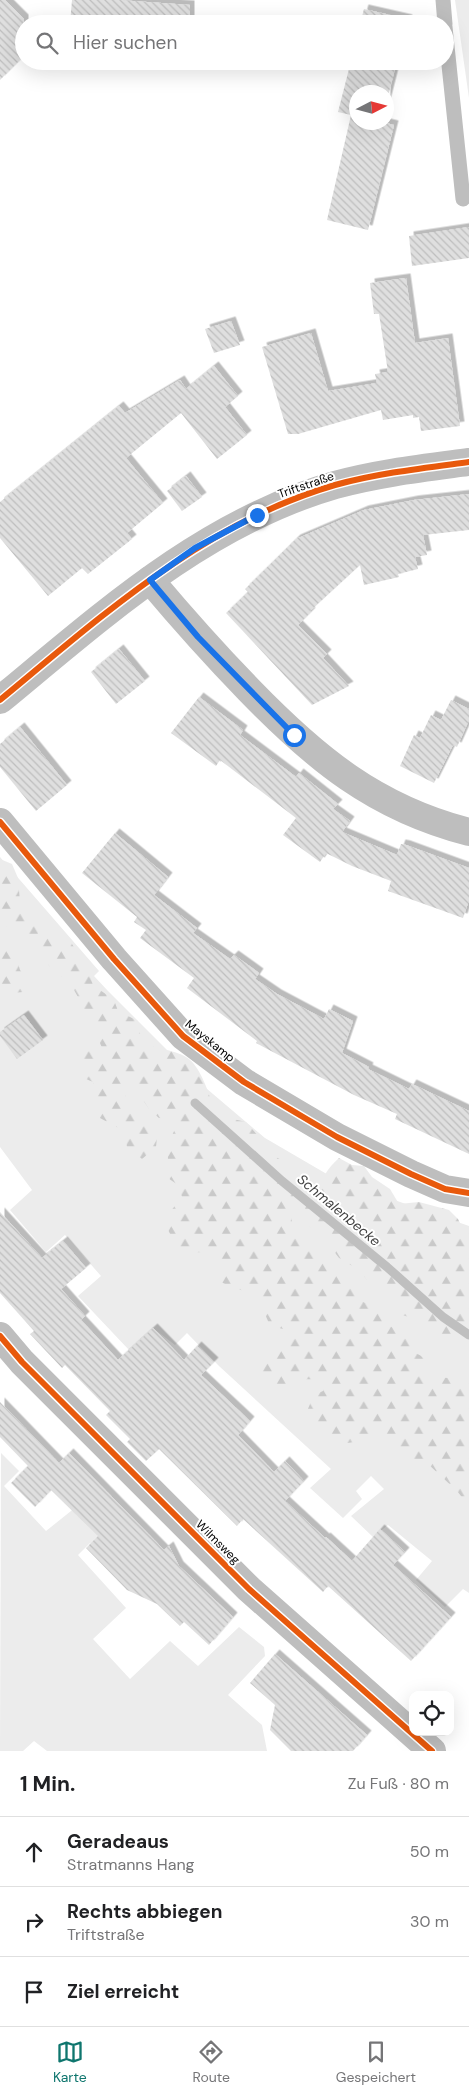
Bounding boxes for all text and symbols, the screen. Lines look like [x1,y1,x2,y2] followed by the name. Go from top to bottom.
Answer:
[15,15,454,70] search box
[33,29,61,57] icon: search
[73,30,177,55] text: Hier suchen
[349,85,394,130] north arrow
[276,468,336,502] street label: Triftstraße
[246,504,269,527] route end
[283,724,306,747] route start
[182,1016,238,1066] street label: Mayskamp
[294,1170,384,1250] water label: Schmalenbecke
[193,1517,244,1568] street label: Wilmsweg
[409,1691,454,1736] map controls
[409,1691,454,1736] button: locate
[20,1770,75,1798] text: 1 Min.
[348,1773,449,1794] text: Zu Fuß · 80 m
[67,1829,169,1854] text: Geradeaus
[20,1838,48,1866] icon: ahead
[410,1841,449,1862] text: 50 m
[67,1854,195,1875] text: Stratmanns Hang
[67,1899,222,1924] text: Rechts abbiegen
[20,1908,48,1936] icon: right
[410,1911,449,1932] text: 30 m
[67,1924,145,1945] text: Triftstraße
[20,1978,48,2006] icon: arrive
[67,1979,179,2004] text: Ziel erreicht
[53,2038,87,2086] tab: Karte
[193,2038,230,2086] tab: Route
[336,2038,416,2086] tab: Gespeichert

